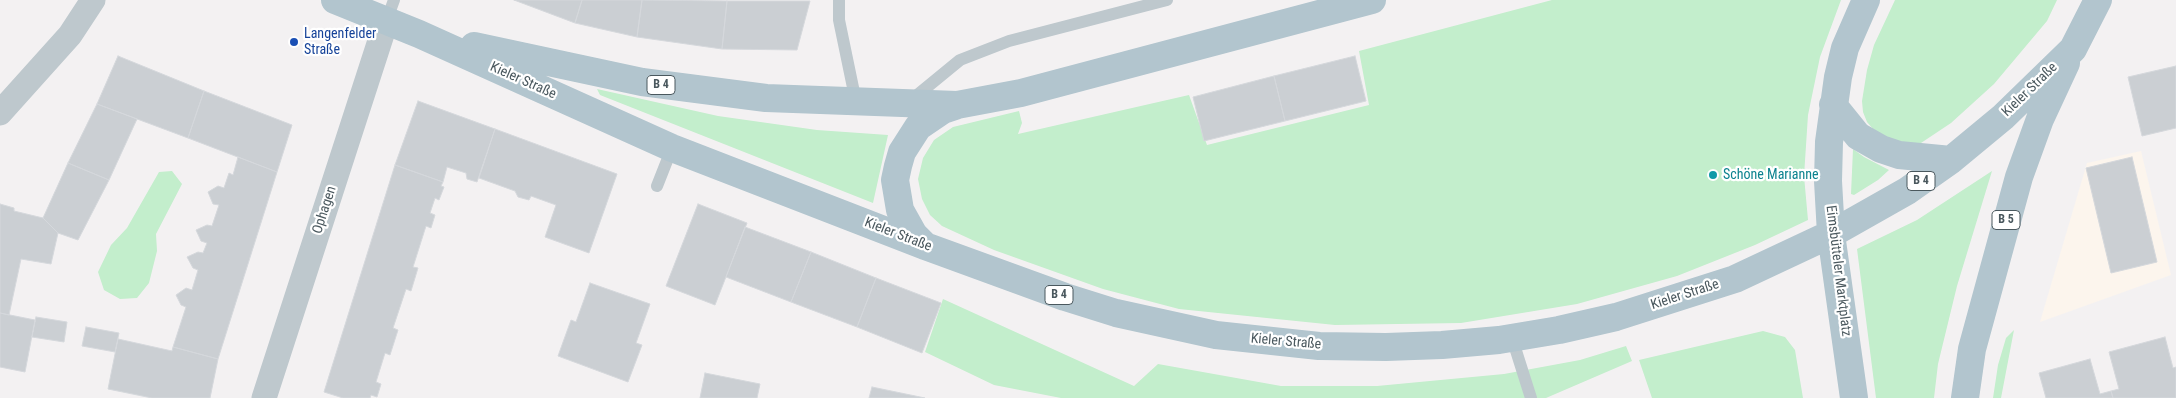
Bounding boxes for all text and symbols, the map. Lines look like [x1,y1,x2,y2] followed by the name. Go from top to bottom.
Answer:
[304,26,376,58] place label: Langenfelder Straße
[288,36,300,48] marker: Langenfelder Straße
[487,59,559,103] street label: Kieler Straße
[1999,59,2061,121] street label: Kieler Straße
[647,76,675,94] road number: B 4
[1723,167,1819,183] place label: Schöne Marianne
[1707,169,1719,181] marker: Schöne Marianne
[1907,172,1935,190] road number: B 4
[309,184,341,236] street label: Ophagen
[1822,204,1854,338] street label: Eimsbütteler Marktplatz
[1992,210,2020,230] road number: B 5
[862,215,934,255] street label: Kieler Straße
[1649,276,1721,314] street label: Kieler Straße
[1045,286,1073,304] road number: B 4
[1250,331,1322,353] street label: Kieler Straße

